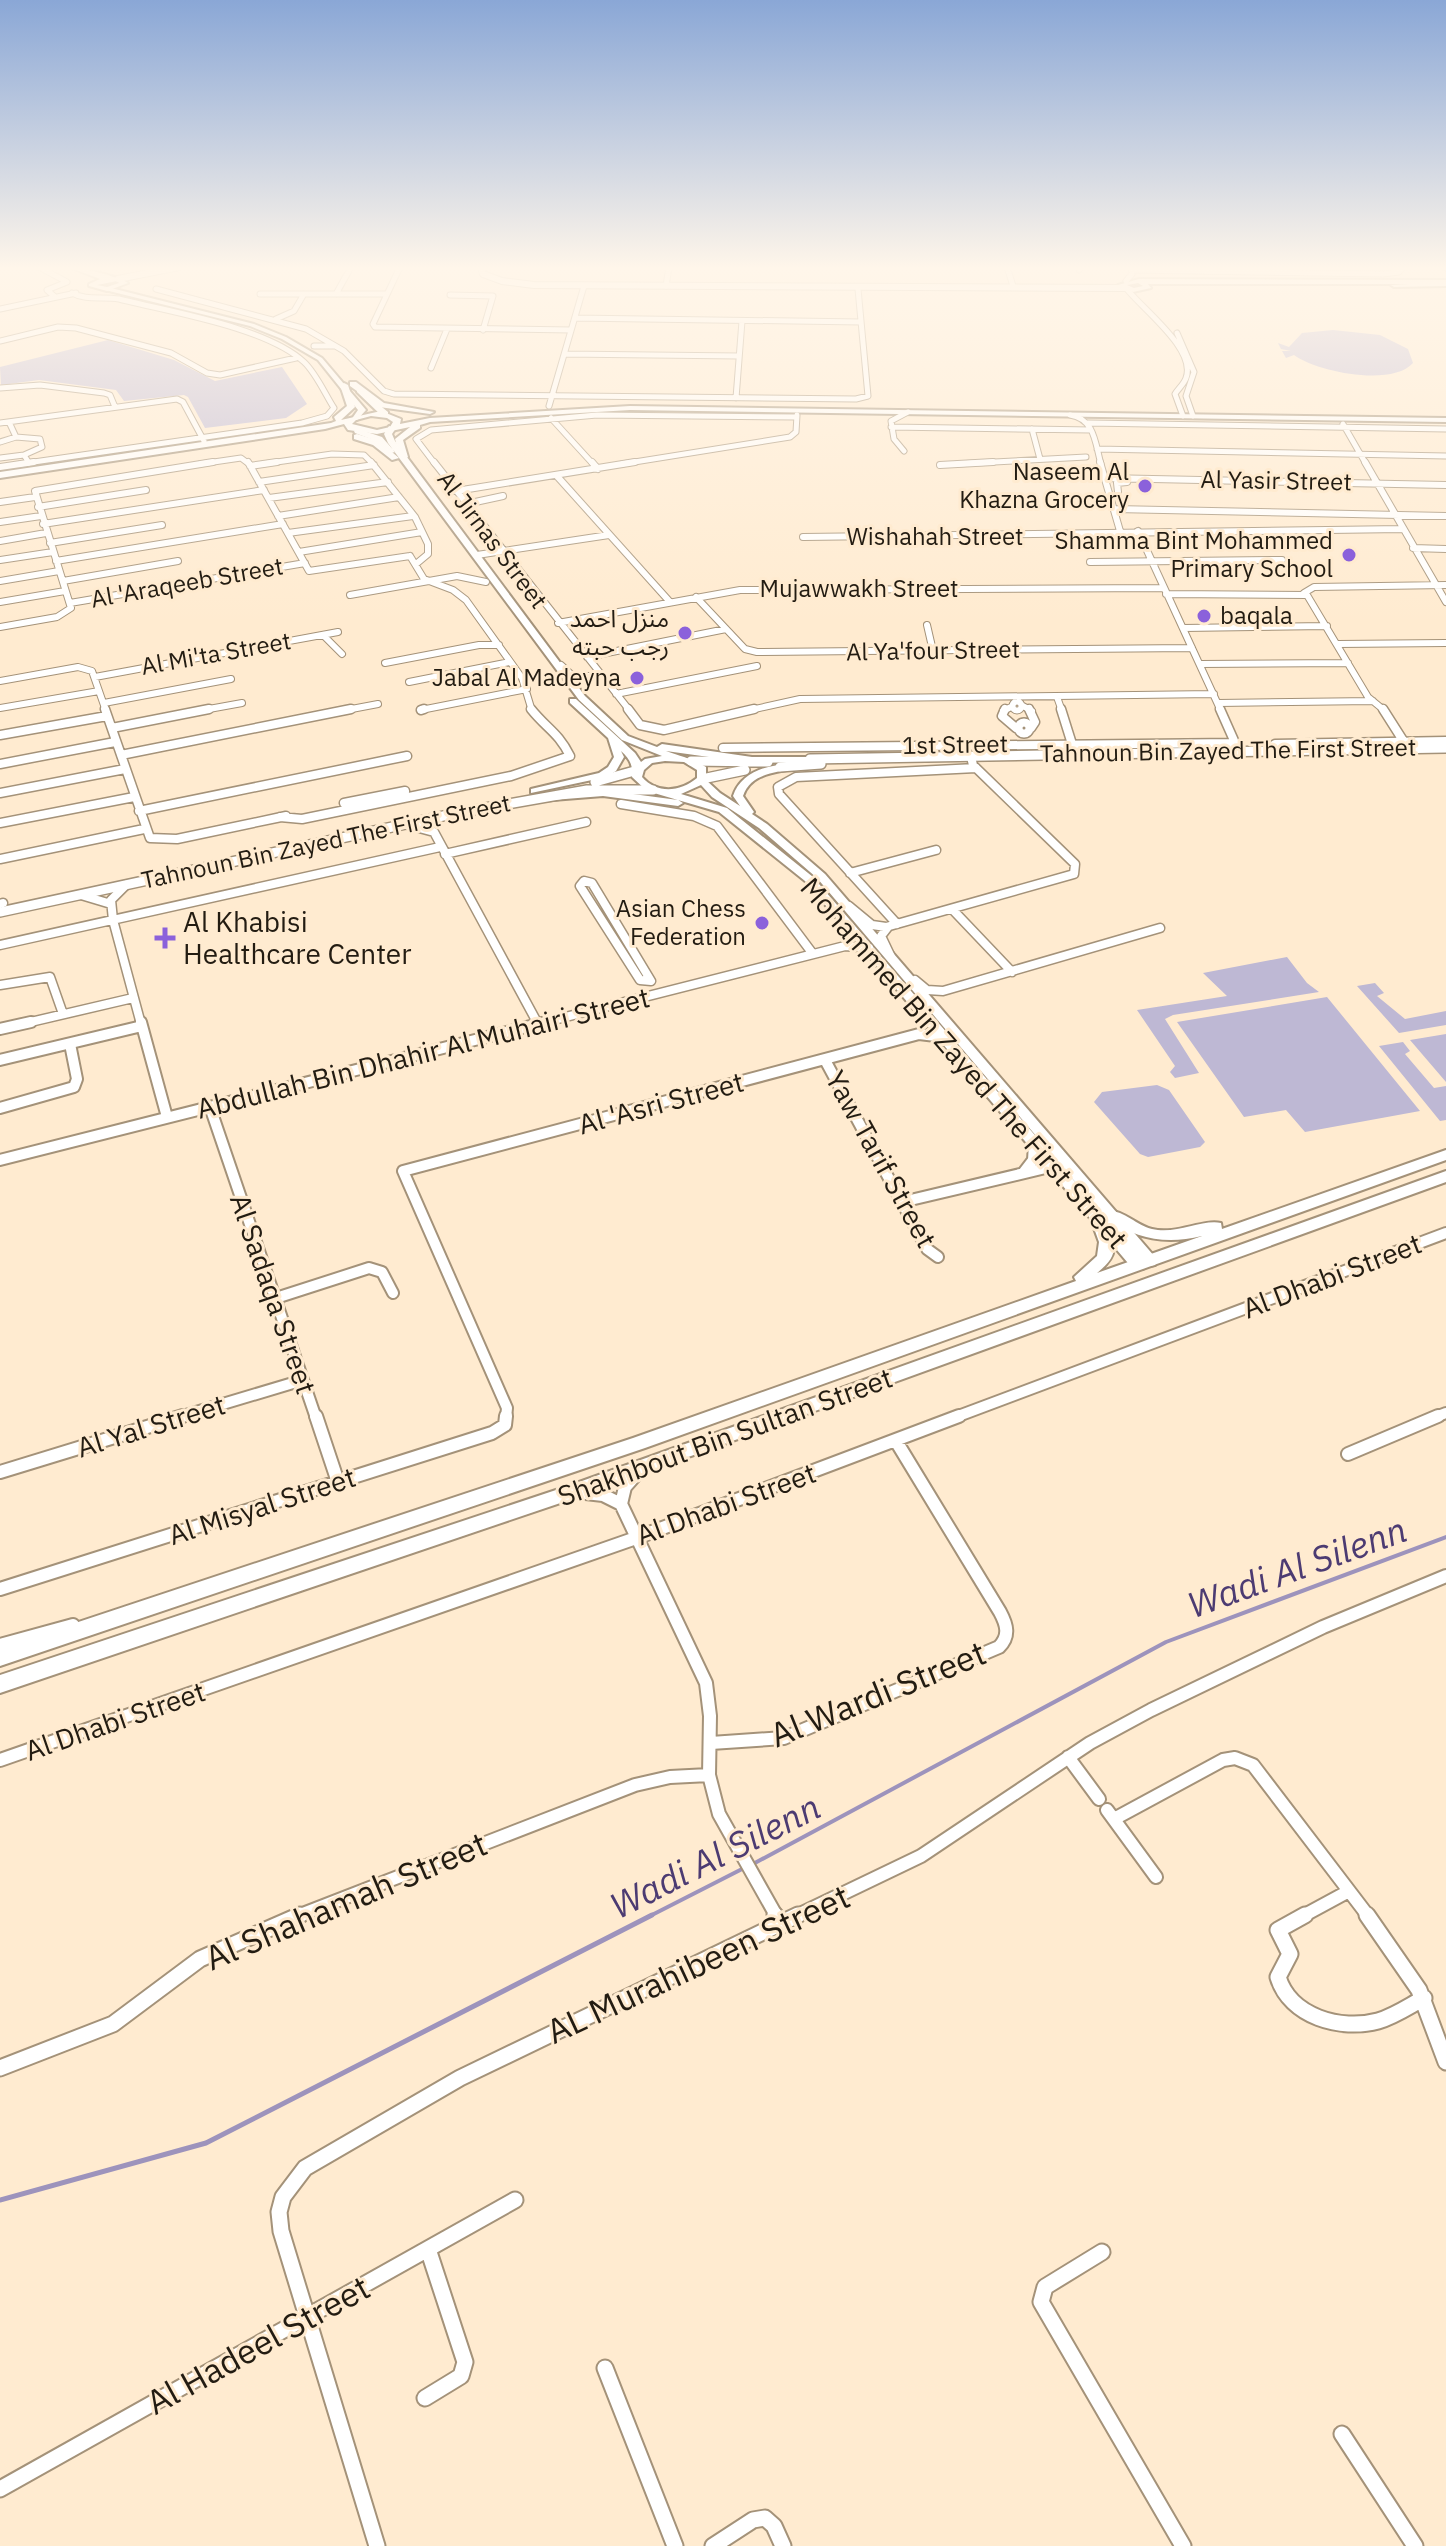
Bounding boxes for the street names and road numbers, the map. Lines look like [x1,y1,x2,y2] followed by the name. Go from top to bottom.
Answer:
[1200,463,1352,497] street label: Al Yasir Street
[431,464,555,615] street label: Al Jirnas Street
[846,520,1024,552] street label: Wishahah Street
[88,549,286,615] street label: Al 'Araqeeb Street
[759,572,959,604] street label: Mujawwakh Street
[138,624,293,682] street label: Al Mi'ta Street
[846,632,1020,668] street label: Al Ya'four Street
[902,727,1008,761] street label: 1st Street
[1039,731,1417,769] street label: Tahnoun Bin Zayed The First Street
[138,786,513,896] street label: Tahnoun Bin Zayed The First Street
[793,869,1136,1256] street label: Mohammed Bin Zayed The First Street
[193,978,653,1127] street label: Abdullah Bin Dhahir Al Muhairi Street
[574,1063,748,1142] street label: Al 'Asri Street
[818,1064,945,1254] street label: Yaw Tarif Street
[222,1189,325,1399] street label: Al Sadaqa Street
[1237,1224,1426,1327] street label: Al Dhabi Street
[552,1359,897,1514] street label: Shakhbout Bin Sultan Street
[72,1385,230,1466] street label: Al Yal Street
[631,1454,821,1553] street label: Al Dhabi Street
[164,1458,360,1553] street label: Al Misyal Street
[763,1630,992,1756] street label: Al Wardi Street
[20,1672,210,1769] street label: Al Dhabi Street
[198,1821,493,1979] street label: Al Shahamah Street
[539,1873,856,2053] street label: AL Murahibeen Street
[138,2265,377,2424] street label: Al Hadeel Street

